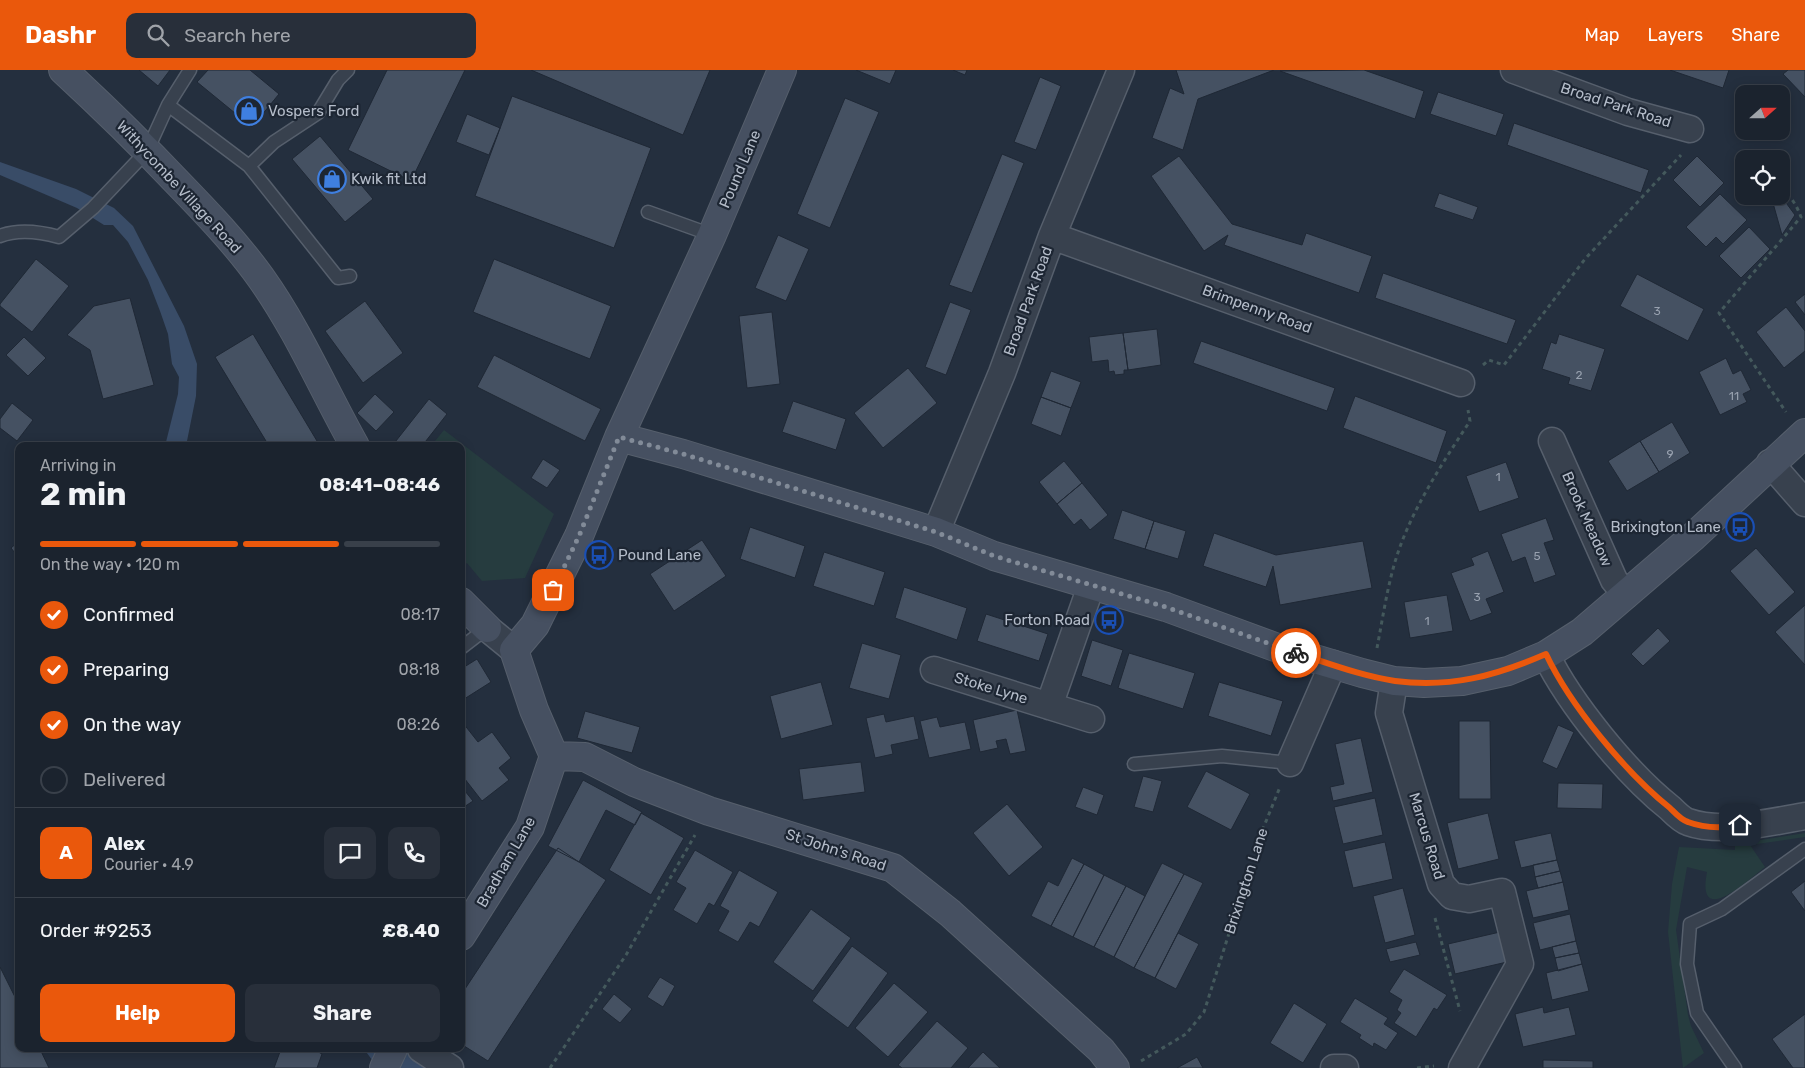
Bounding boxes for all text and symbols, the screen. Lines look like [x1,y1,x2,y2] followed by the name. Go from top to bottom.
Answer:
[126,13,476,58] search box
[25,21,96,49] text: Dashr
[144,21,172,49] icon: search
[184,24,291,47] text: Search here
[1585,24,1620,46] text: Map
[1648,24,1703,46] text: Layers
[1731,24,1780,46] text: Share
[1558,79,1674,131] street label: Broad Park Road
[1735,85,1790,140] north arrow
[1735,85,1790,205] map controls
[234,96,264,126] shop icon: Vospers Ford
[268,102,359,120] place label: Vospers Ford
[113,117,245,257] street label: Withycombe Village Road
[715,127,765,211] street label: Pound Lane
[1735,150,1790,205] button: locate
[317,164,347,194] shop icon: Kwik fit Ltd
[351,170,426,188] place label: Kwik fit Ltd
[1000,244,1056,358] street label: Broad Park Road
[1200,281,1314,337] street label: Brimpenny Road
[1653,304,1661,318] house number: 3
[1575,368,1583,382] house number: 2
[1729,389,1739,403] house number: 11
[1666,447,1674,461] house number: 9
[40,456,116,475] text: Arriving in
[1558,469,1616,569] street label: Brook Meadow
[1495,470,1501,484] house number: 1
[319,473,440,496] text: 08:41–08:46
[40,475,127,513] text: 2 min
[1725,512,1755,542] bus stop icon: Brixington Lane
[1610,518,1721,536] place label: Brixington Lane
[584,540,614,570] bus stop icon: Pound Lane
[618,546,701,564] place label: Pound Lane
[1533,549,1541,563] house number: 5
[40,555,180,574] text: On the way · 120 m
[532,569,574,611] pin
[539,576,567,604] icon: bag
[1473,590,1481,604] house number: 3
[40,601,68,629] icon: check
[83,603,174,626] text: Confirmed
[401,605,440,624] text: 08:17
[1094,605,1124,635] bus stop icon: Forton Road
[1004,611,1090,629] place label: Forton Road
[1424,614,1430,628] house number: 1
[1271,628,1321,678] courier
[1282,639,1310,667] icon: bike
[40,656,68,684] icon: check
[83,658,169,681] text: Preparing
[399,660,440,679] text: 08:18
[952,668,1030,708] street label: Stoke Lyne
[40,711,68,739] icon: check
[83,713,181,736] text: On the way
[397,715,440,734] text: 08:26
[83,768,166,791] text: Delivered
[1405,790,1449,882] street label: Marcus Road
[1719,804,1761,846] pin
[1726,811,1754,839] icon: home
[473,814,539,910] street label: Bradham Lane
[783,825,889,875] street label: St John's Road
[1220,826,1272,936] street label: Brixington Lane
[324,827,376,879] button: chat
[388,827,440,879] button: phone
[104,832,145,855] text: Alex
[59,841,73,864] text: A
[104,855,194,874] text: Courier · 4.9
[40,919,152,942] text: Order #9253
[382,919,440,942] text: £8.40
[40,984,235,1042] button: Help
[245,984,440,1042] button: Share

